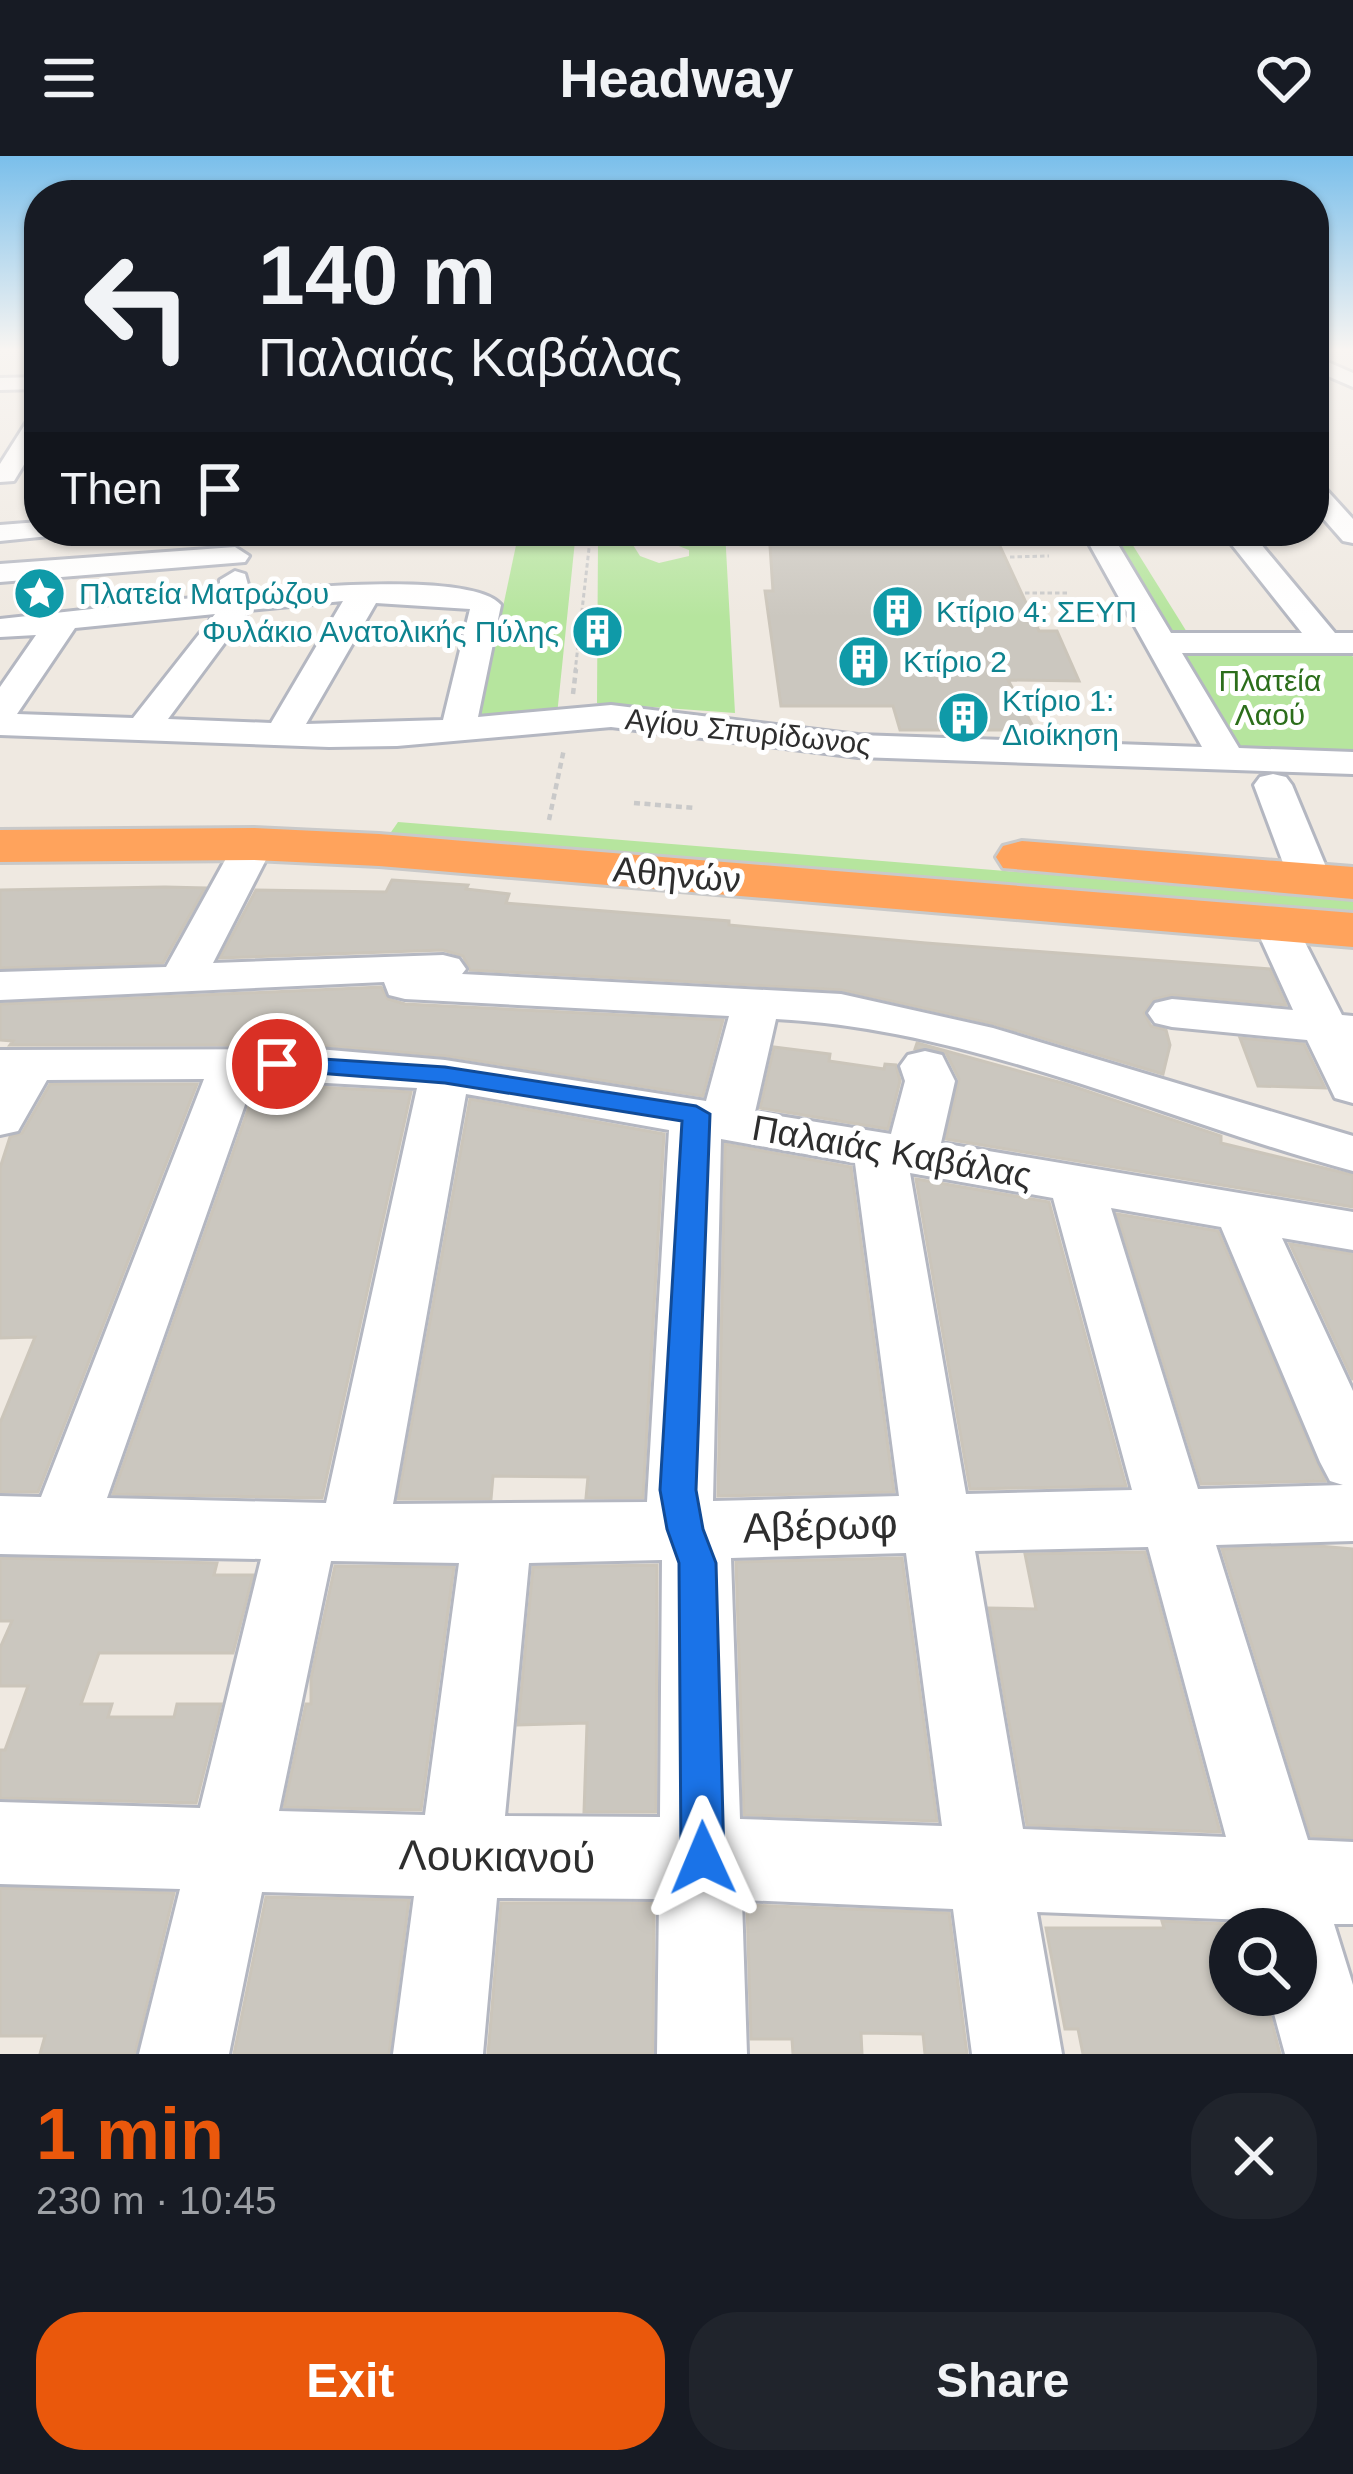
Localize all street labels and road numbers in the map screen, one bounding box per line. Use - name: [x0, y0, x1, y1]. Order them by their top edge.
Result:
- street label: Αγίου Σπυρίδωνος: [624, 702, 872, 761]
- street label: Αθηνών: [611, 848, 743, 901]
- street label: Παλαιάς Καβάλας: [749, 1107, 1035, 1196]
- street label: Αβέρωφ: [742, 1499, 898, 1552]
- street label: Λουκιανού: [398, 1831, 596, 1882]

